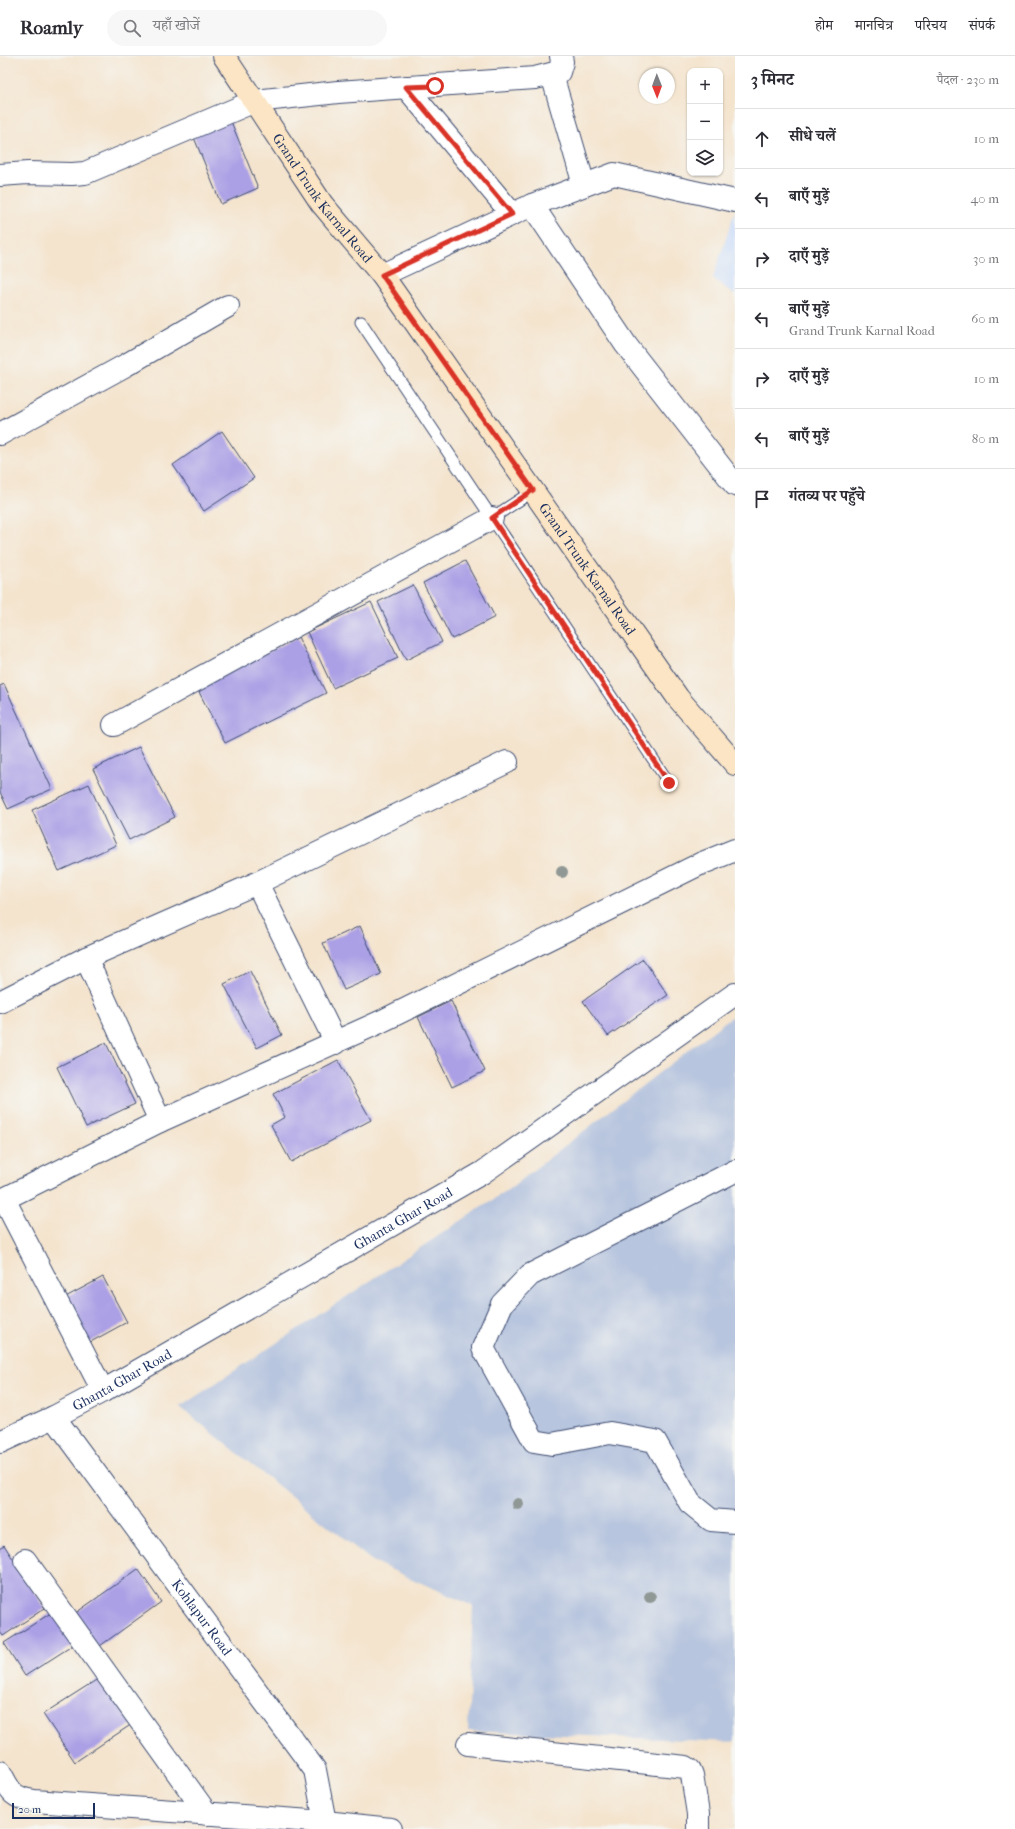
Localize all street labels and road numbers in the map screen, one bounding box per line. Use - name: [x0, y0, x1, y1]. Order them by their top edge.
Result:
- street label: Grand Trunk Karnal Road: [269, 130, 376, 267]
- street label: Grand Trunk Karnal Road: [535, 500, 639, 639]
- street label: Ghanta Ghar Road: [351, 1184, 456, 1254]
- street label: Ghanta Ghar Road: [70, 1345, 175, 1415]
- street label: Kohlapur Road: [168, 1576, 236, 1659]

